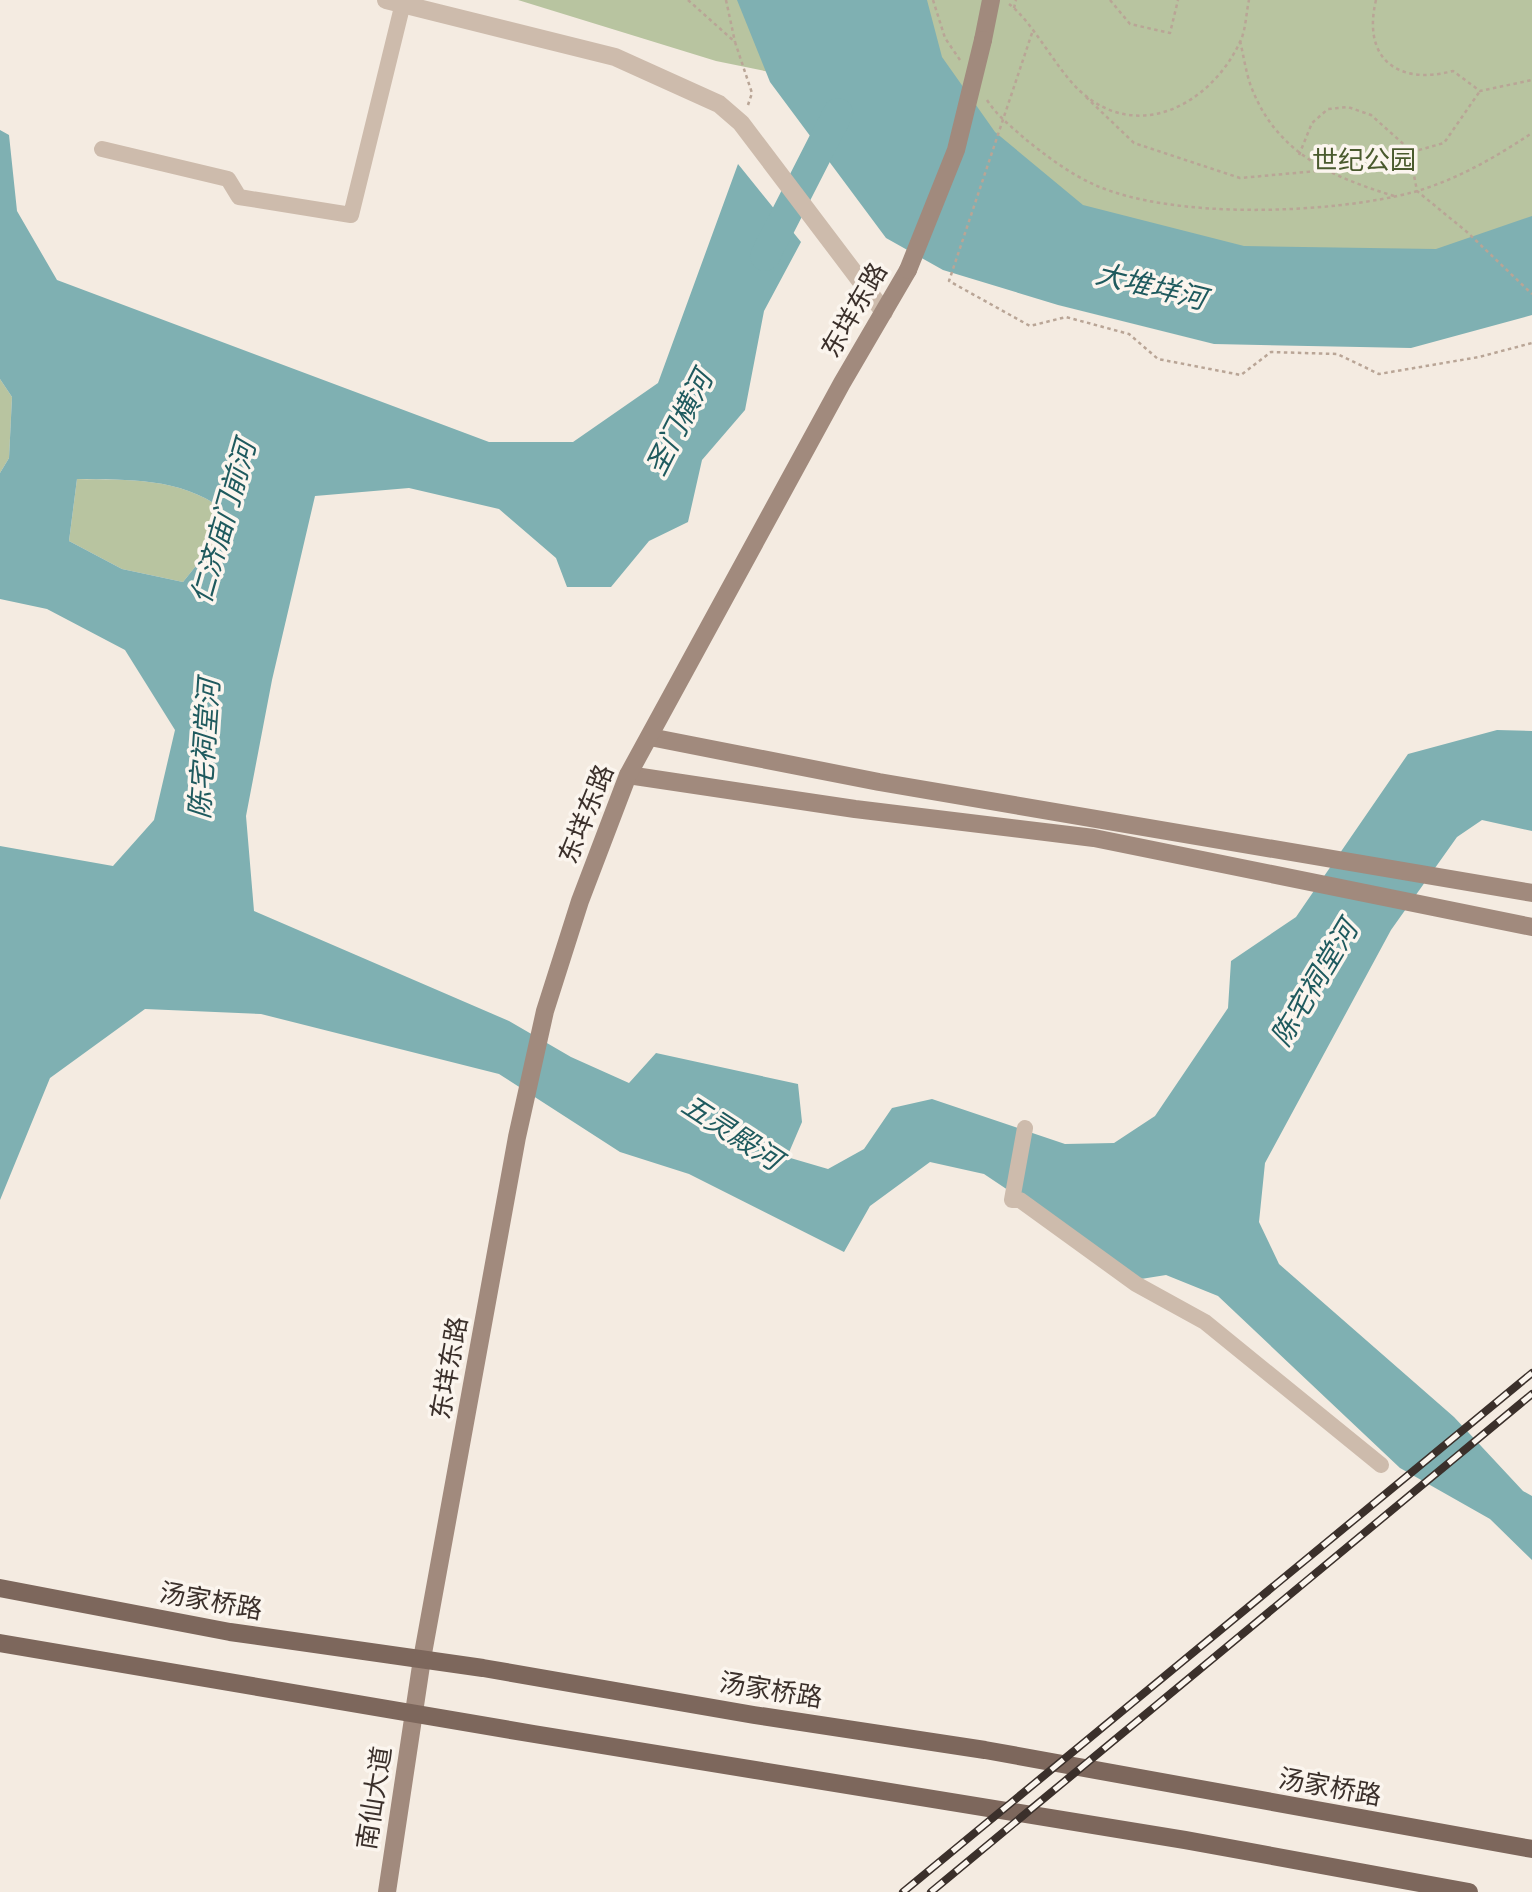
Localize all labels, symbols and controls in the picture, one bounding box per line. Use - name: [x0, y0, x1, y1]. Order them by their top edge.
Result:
- park label: 世纪公园: [1312, 144, 1416, 176]
- water label: 大堆垟河: [1093, 256, 1214, 317]
- street label: 东垟东路: [814, 257, 894, 363]
- water label: 圣门横河: [638, 361, 722, 481]
- water label: 仁济庙门前河: [184, 432, 264, 607]
- water label: 陈宅祠堂河: [182, 673, 226, 820]
- street label: 东垟东路: [552, 760, 620, 868]
- water label: 陈宅祠堂河: [1263, 910, 1367, 1052]
- water label: 五灵殿河: [676, 1087, 792, 1179]
- street label: 东垟东路: [424, 1314, 474, 1422]
- street label: 汤家桥路: [157, 1576, 265, 1626]
- street label: 汤家桥路: [717, 1666, 825, 1714]
- street label: 南仙大道: [350, 1744, 398, 1852]
- street label: 汤家桥路: [1276, 1762, 1384, 1812]

